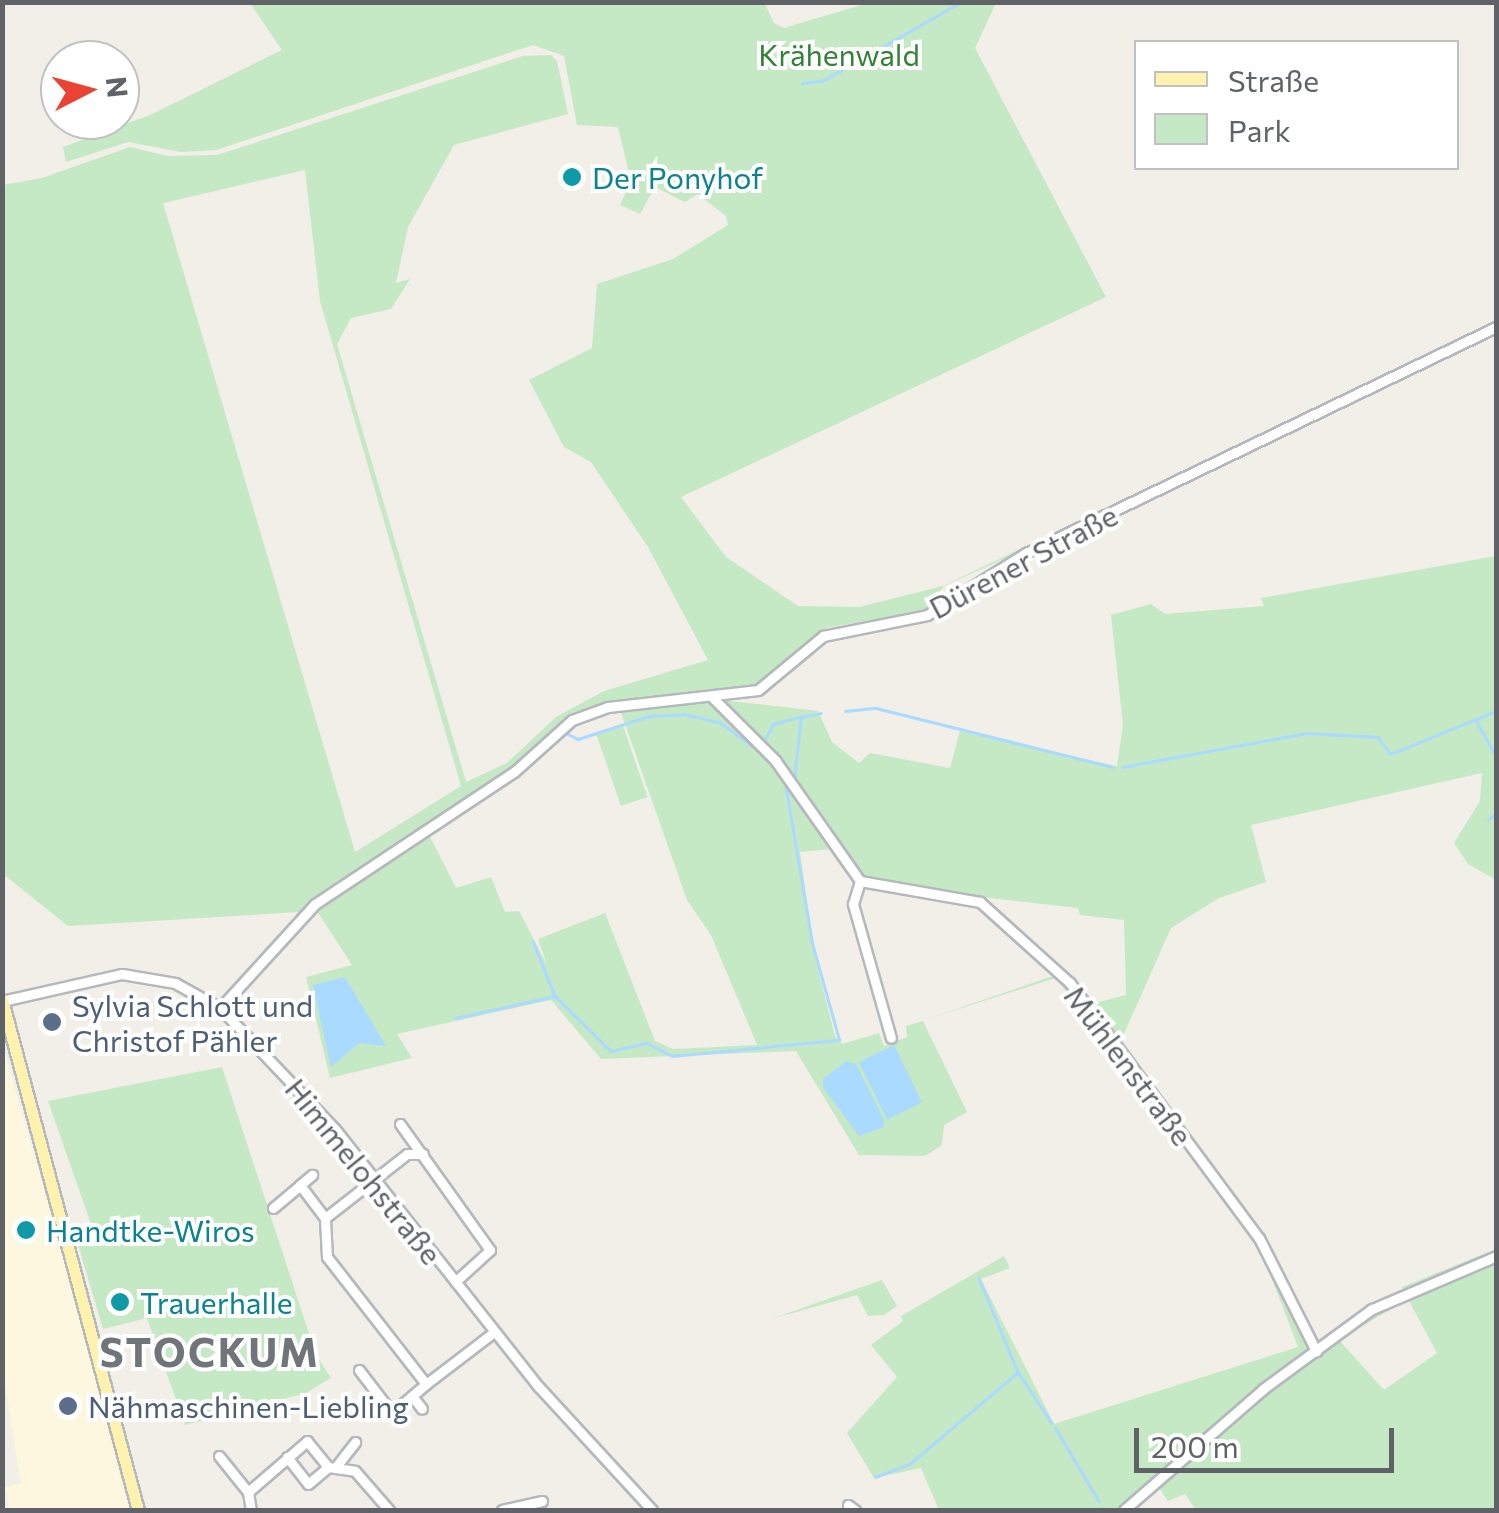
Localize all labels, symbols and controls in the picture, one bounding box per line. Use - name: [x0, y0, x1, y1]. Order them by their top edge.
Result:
- park label: Krähenwald: [758, 36, 920, 72]
- north arrow: [40, 40, 140, 140]
- legend: [1134, 40, 1459, 170]
- text: Straße: [1228, 61, 1319, 98]
- text: N: [100, 75, 136, 99]
- text: Park: [1228, 111, 1291, 148]
- place label: Der Ponyhof: [592, 159, 763, 195]
- marker: Der Ponyhof: [561, 166, 583, 188]
- street label: Dürener Straße: [923, 496, 1123, 626]
- street label: Mühlenstraße: [1057, 978, 1201, 1152]
- place label: Sylvia Schlott und Christof Pähler: [72, 987, 313, 1058]
- marker: Sylvia Schlott und Christof Pähler: [41, 1011, 63, 1033]
- street label: Himmelohstraße: [278, 1071, 450, 1271]
- place label: Handtke-Wiros: [46, 1212, 255, 1248]
- marker: Handtke-Wiros: [15, 1219, 37, 1241]
- place label: Trauerhalle: [140, 1284, 293, 1320]
- marker: Trauerhalle: [109, 1291, 131, 1313]
- district label: STOCKUM: [100, 1327, 320, 1375]
- place label: Nähmaschinen-Liebling: [88, 1388, 409, 1424]
- marker: Nähmaschinen-Liebling: [57, 1395, 79, 1417]
- scale bar: [1139, 1408, 1399, 1470]
- text: 200 m: [1151, 1427, 1239, 1464]

